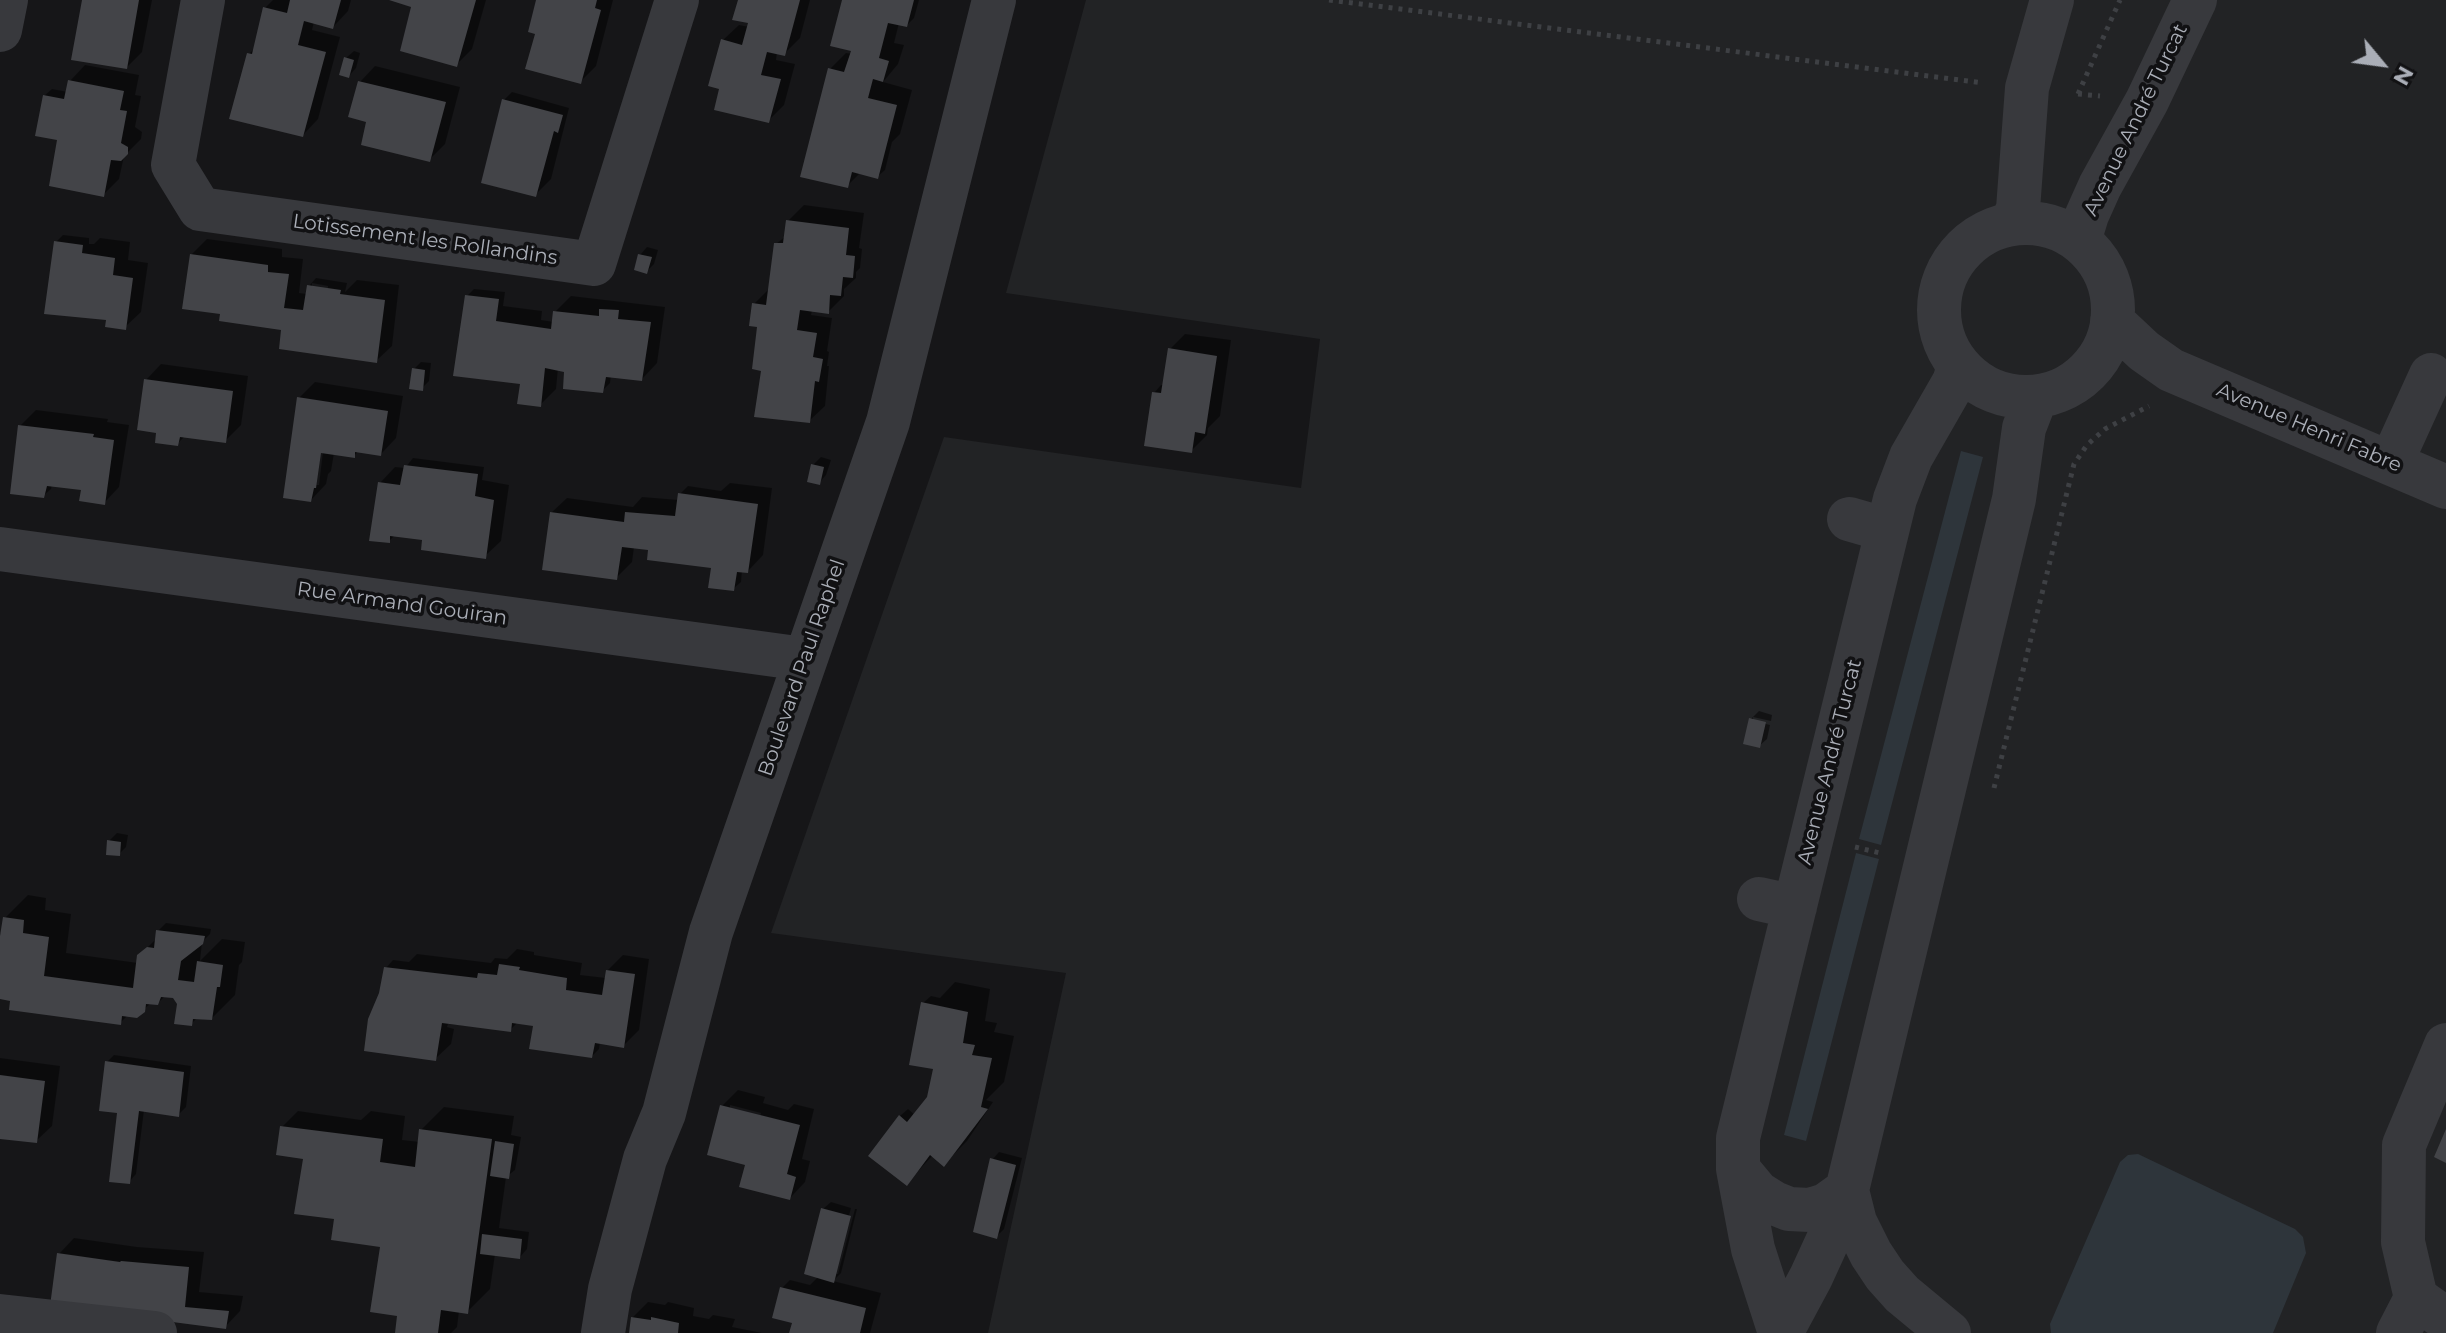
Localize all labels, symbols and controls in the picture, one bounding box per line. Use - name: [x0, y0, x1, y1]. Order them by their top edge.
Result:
- street label: Avenue André Turcat: [2079, 20, 2193, 220]
- north arrow: [2342, 24, 2422, 104]
- text: N: [2387, 62, 2420, 90]
- street label: Lotissement les Rollandins: [291, 210, 559, 270]
- street label: Avenue Henri Fabre: [2213, 378, 2405, 478]
- street label: Boulevard Paul Raphel: [754, 556, 850, 780]
- street label: Rue Armand Gouiran: [295, 577, 509, 631]
- street label: Avenue André Turcat: [1793, 657, 1867, 867]

